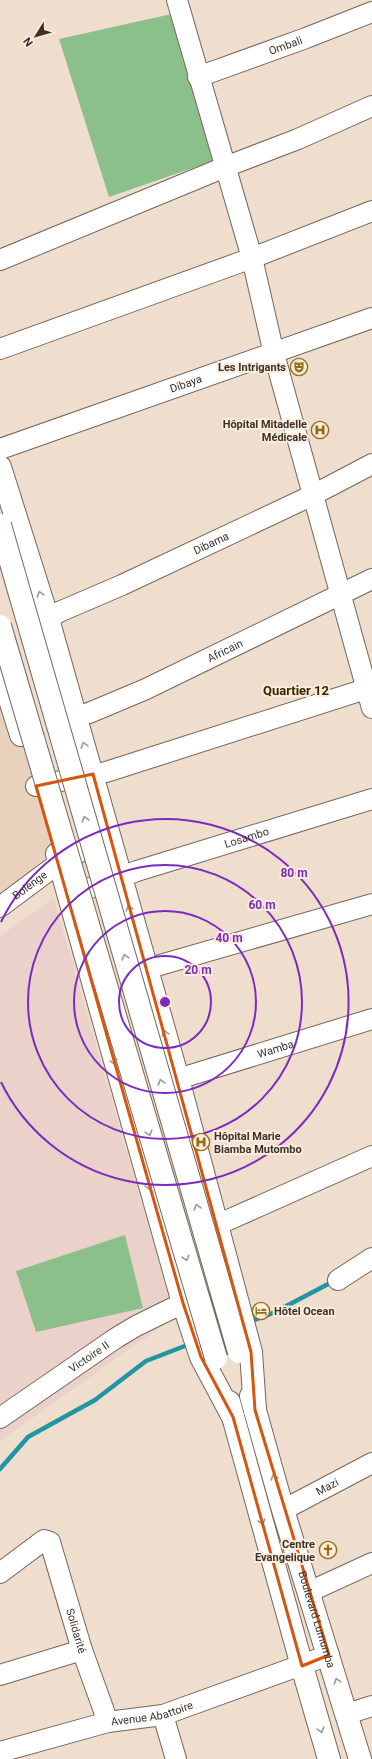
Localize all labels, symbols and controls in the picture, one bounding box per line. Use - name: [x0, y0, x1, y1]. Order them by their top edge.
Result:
- north arrow: [16, 16, 56, 56]
- street label: Ombali: [267, 34, 304, 58]
- text: N: [21, 35, 36, 49]
- theatre icon: Les Intrigants: [289, 357, 309, 377]
- place label: Les Intrigants: [218, 361, 286, 374]
- street label: Dibaya: [168, 372, 204, 396]
- place label: Hôpital Mitadelle Médicale: [223, 418, 307, 444]
- hospital icon: Hôpital Mitadelle Médicale: [310, 420, 330, 440]
- street label: Dibama: [191, 530, 231, 557]
- one-way arrow: [36, 590, 45, 597]
- street label: Africain: [205, 637, 245, 665]
- district label: Quartier 12: [263, 683, 329, 698]
- one-way arrow: [80, 742, 89, 749]
- one-way arrow: [81, 815, 90, 822]
- street label: Losambo: [223, 825, 271, 851]
- text: 80 m: [280, 866, 308, 880]
- street label: Bolenge: [10, 868, 50, 902]
- text: 60 m: [248, 898, 276, 912]
- one-way arrow: [125, 904, 134, 911]
- text: 40 m: [215, 931, 243, 945]
- one-way arrow: [121, 954, 130, 961]
- text: 20 m: [184, 963, 212, 977]
- centre of rings: [158, 995, 172, 1009]
- one-way arrow: [161, 1030, 170, 1037]
- street label: Wamba: [256, 1038, 295, 1061]
- one-way arrow: [109, 1059, 118, 1066]
- one-way arrow: [157, 1078, 166, 1085]
- one-way arrow: [144, 1130, 153, 1137]
- place label: Hôpital Marie Biamba Mutombo: [214, 1130, 302, 1156]
- hospital icon: Hôpital Marie Biamba Mutombo: [191, 1132, 211, 1152]
- one-way arrow: [144, 1184, 153, 1191]
- one-way arrow: [193, 1203, 202, 1210]
- one-way arrow: [181, 1254, 190, 1261]
- hotel icon: Hôtel Ocean: [251, 1301, 271, 1321]
- place label: Hôtel Ocean: [274, 1305, 335, 1318]
- street label: Victoire II: [67, 1339, 112, 1376]
- one-way arrow: [270, 1474, 279, 1481]
- street label: Mazi: [314, 1476, 341, 1498]
- one-way arrow: [257, 1518, 266, 1525]
- place label: Centre Evangelique: [255, 1538, 315, 1564]
- church icon: Centre Evangelique: [318, 1540, 338, 1560]
- street label: Boulevard Lumumba: [295, 1570, 337, 1670]
- street label: Solidarité: [63, 1607, 89, 1656]
- one-way arrow: [333, 1678, 342, 1685]
- street label: Avenue Abattoire: [110, 1699, 195, 1729]
- one-way arrow: [316, 1726, 325, 1733]

